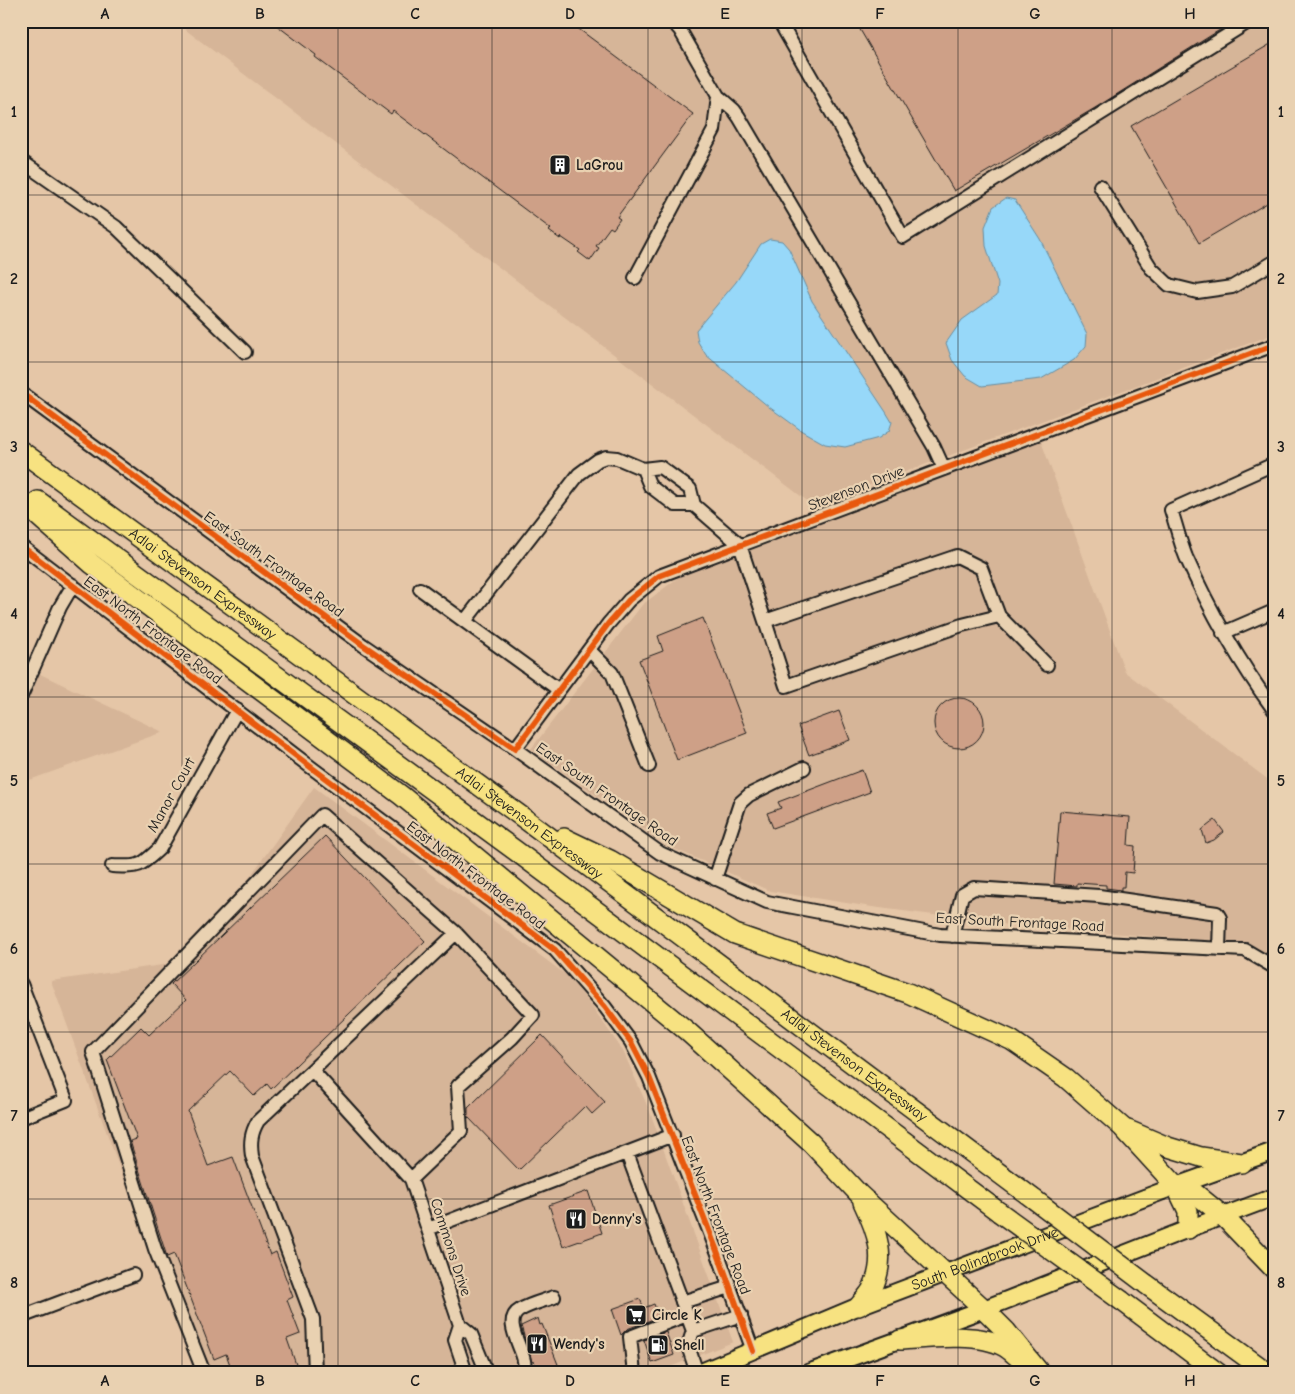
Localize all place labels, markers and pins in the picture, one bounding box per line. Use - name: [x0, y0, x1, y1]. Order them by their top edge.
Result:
- building icon: LaGrou: [548, 153, 572, 177]
- place label: LaGrou: [576, 156, 623, 174]
- restaurant icon: Denny's: [564, 1207, 588, 1231]
- place label: Denny's: [592, 1210, 641, 1228]
- supermarket icon: Circle K: [624, 1303, 648, 1327]
- place label: Circle K: [652, 1306, 703, 1324]
- restaurant icon: Wendy's: [525, 1332, 549, 1356]
- fuel station icon: Shell: [646, 1333, 670, 1357]
- place label: Wendy's: [553, 1335, 605, 1353]
- place label: Shell: [674, 1336, 705, 1354]

